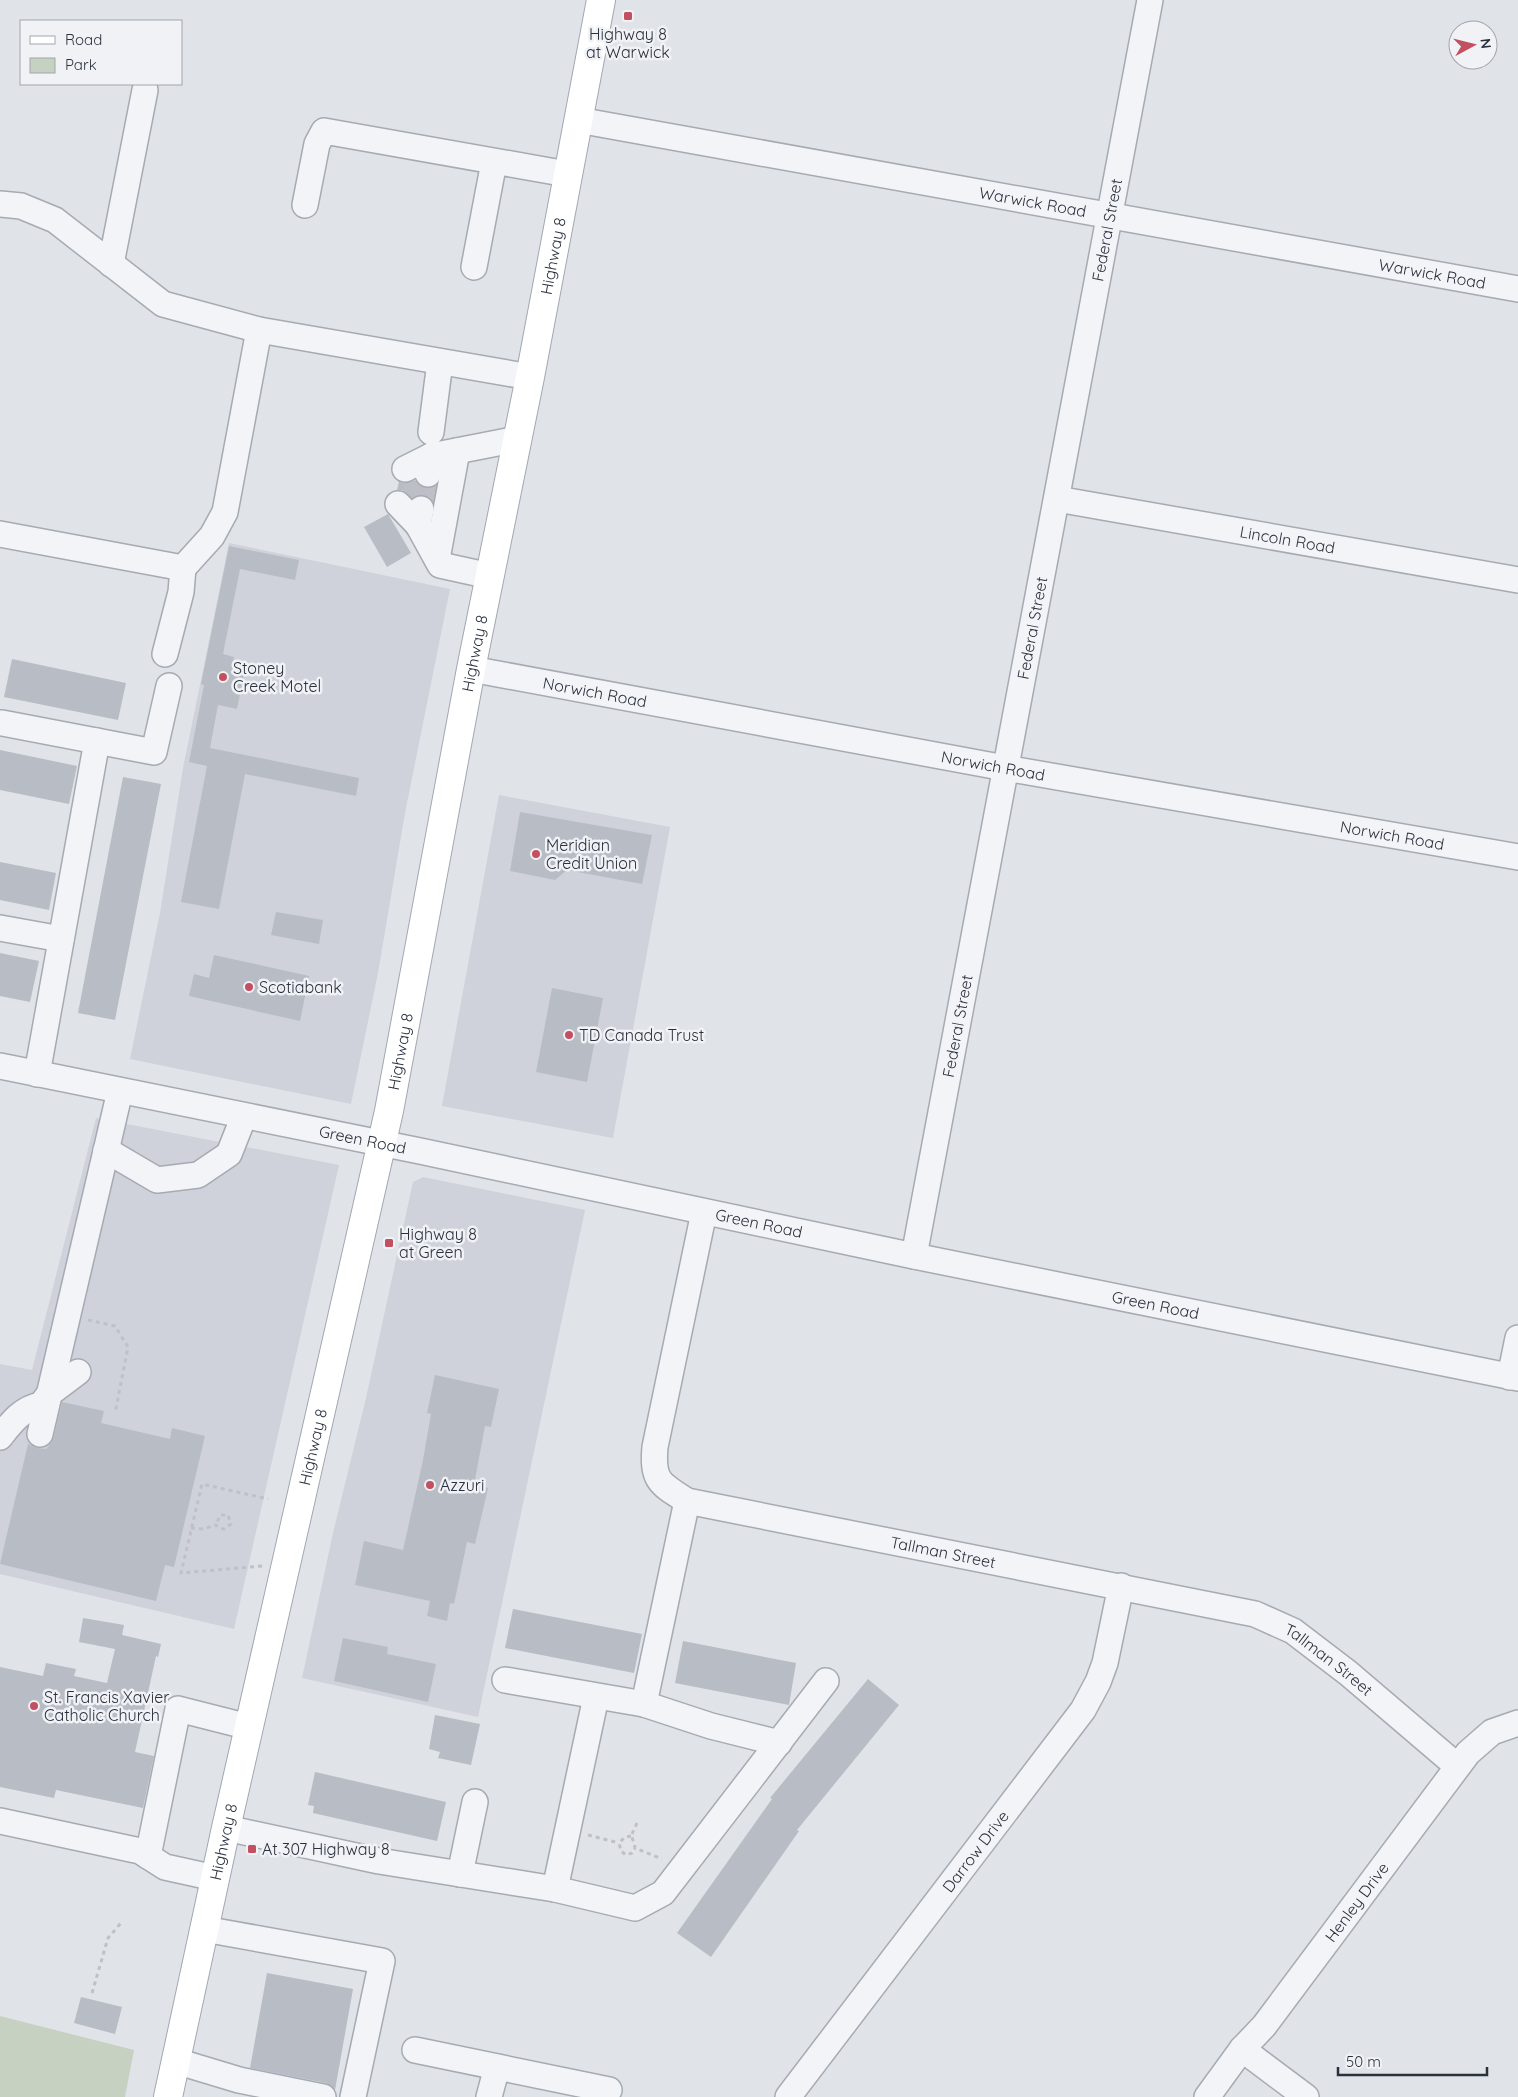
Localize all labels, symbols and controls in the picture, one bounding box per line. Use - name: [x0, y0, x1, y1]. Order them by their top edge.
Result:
- marker: Highway 8 at Warwick: [622, 10, 634, 22]
- legend: [20, 20, 182, 85]
- north arrow: [1448, 20, 1498, 70]
- place label: Highway 8 at Warwick: [586, 24, 670, 62]
- text: Road: [65, 30, 102, 49]
- text: N: [1476, 37, 1495, 50]
- text: Park: [65, 55, 97, 74]
- street label: Federal Street: [1087, 177, 1126, 283]
- street label: Warwick Road: [978, 182, 1088, 221]
- street label: Highway 8: [536, 216, 570, 296]
- street label: Warwick Road: [1377, 254, 1487, 293]
- street label: Lincoln Road: [1238, 521, 1337, 558]
- street label: Federal Street: [1013, 575, 1051, 681]
- street label: Highway 8: [457, 613, 492, 693]
- place label: Stoney Creek Motel: [233, 658, 321, 696]
- marker: Stoney Creek Motel: [217, 671, 229, 683]
- street label: Norwich Road: [541, 673, 648, 711]
- street label: Norwich Road: [940, 746, 1047, 785]
- street label: Norwich Road: [1339, 816, 1446, 854]
- place label: Meridian Credit Union: [546, 835, 637, 873]
- marker: Meridian Credit Union: [530, 848, 542, 860]
- street label: Federal Street: [938, 973, 977, 1079]
- place label: Scotiabank: [259, 977, 342, 997]
- marker: Scotiabank: [243, 981, 255, 993]
- street label: Highway 8: [383, 1011, 417, 1092]
- place label: TD Canada Trust: [579, 1025, 704, 1045]
- marker: TD Canada Trust: [563, 1029, 575, 1041]
- street label: Green Road: [317, 1121, 408, 1158]
- street label: Green Road: [714, 1204, 804, 1242]
- place label: Highway 8 at Green: [399, 1224, 477, 1262]
- marker: Highway 8 at Green: [383, 1237, 395, 1249]
- street label: Green Road: [1110, 1286, 1201, 1323]
- street label: Highway 8: [294, 1407, 331, 1487]
- place label: Azzuri: [440, 1475, 484, 1495]
- marker: Azzuri: [424, 1479, 436, 1491]
- street label: Tallman Street: [889, 1532, 998, 1572]
- street label: Tallman Street: [1282, 1619, 1377, 1700]
- place label: St. Francis Xavier Catholic Church: [44, 1687, 169, 1725]
- marker: St. Francis Xavier Catholic Church: [28, 1700, 40, 1712]
- street label: Highway 8: [205, 1802, 241, 1882]
- street label: Darrow Drive: [938, 1806, 1013, 1896]
- place label: At 307 Highway 8: [262, 1839, 390, 1859]
- marker: At 307 Highway 8: [246, 1843, 258, 1855]
- street label: Henley Drive: [1320, 1858, 1393, 1946]
- scale bar: [1338, 2044, 1487, 2076]
- text: 50 m: [1346, 2052, 1381, 2071]

